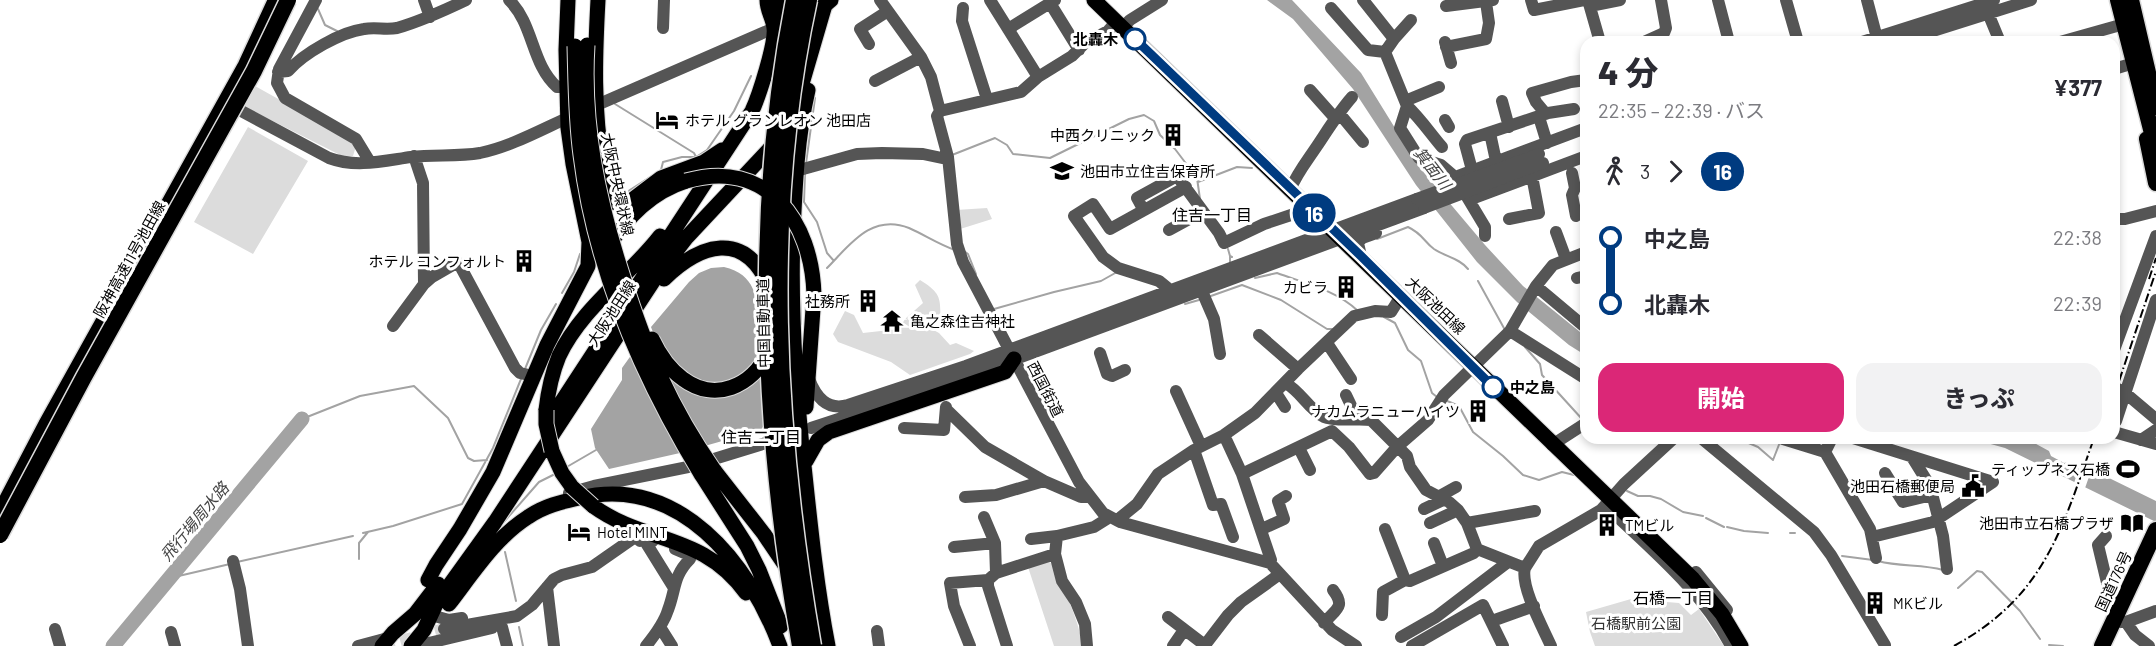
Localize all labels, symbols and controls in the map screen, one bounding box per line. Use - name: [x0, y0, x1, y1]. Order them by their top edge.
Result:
- marker: 北轟木: [1124, 28, 1146, 50]
- place label: 北轟木: [1073, 30, 1118, 48]
- text: 4 分: [1598, 52, 1658, 92]
- text: ¥377: [2053, 74, 2102, 100]
- text: 22:35 – 22:39 · バス: [1598, 98, 1765, 122]
- hotel icon: ホテル グランレオン 池田店: [654, 107, 680, 133]
- place label: ホテル グランレオン 池田店: [685, 111, 871, 129]
- building icon: 中西クリニック: [1160, 122, 1186, 148]
- place label: 中西クリニック: [1050, 126, 1155, 144]
- street label: 大阪中央環状線: [598, 131, 638, 237]
- water label: 箕面川: [1411, 143, 1456, 194]
- icon: walk: [1598, 155, 1631, 188]
- icon: forward: [1659, 155, 1692, 188]
- school or university icon: 池田市立住吉保育所: [1049, 158, 1075, 184]
- text: 3: [1640, 159, 1650, 183]
- text: 16: [1713, 159, 1732, 184]
- place label: 池田市立住吉保育所: [1080, 162, 1215, 180]
- line badge: 16: [1287, 194, 1341, 232]
- street label: 阪神高速11号池田線: [89, 198, 169, 320]
- text: 16: [1305, 201, 1323, 226]
- district label: 住吉一丁目: [1172, 205, 1252, 224]
- text: 中之島: [1644, 225, 1710, 251]
- text: 22:38: [2053, 225, 2102, 249]
- building icon: ホテル コンフォルト: [511, 248, 537, 274]
- place label: ホテル コンフォルト: [368, 252, 506, 270]
- street label: 大阪池田線: [1403, 272, 1469, 338]
- building icon: カビラ: [1333, 274, 1359, 300]
- street label: 大阪池田線: [583, 277, 639, 349]
- street label: 中国自動車道: [753, 278, 773, 368]
- place label: カビラ: [1283, 278, 1328, 296]
- building icon: 社務所: [855, 288, 881, 314]
- text: 北轟木: [1644, 291, 1710, 317]
- text: 22:39: [2053, 291, 2102, 315]
- place label: 社務所: [805, 292, 850, 310]
- temple icon: 亀之森住吉神社: [879, 308, 905, 334]
- place label: 亀之森住吉神社: [910, 312, 1015, 330]
- street label: 西国街道: [1024, 358, 1068, 420]
- button: 開始: [1598, 363, 1844, 432]
- button: きっぷ: [1856, 363, 2102, 432]
- marker: 中之島: [1482, 376, 1504, 398]
- place label: 中之島: [1510, 378, 1555, 396]
- building icon: ナカムラニューハイツ: [1465, 398, 1491, 424]
- place label: ナカムラニューハイツ: [1311, 402, 1460, 420]
- district label: 住吉二丁目: [721, 427, 801, 446]
- sports icon: ティップネス石橋: [2115, 456, 2141, 482]
- place label: ティップネス石橋: [1991, 460, 2110, 478]
- public building icon: 池田石橋郵便局: [1960, 473, 1986, 499]
- water label: 飛行場周水路: [156, 477, 233, 564]
- place label: 池田石橋郵便局: [1850, 477, 1955, 495]
- library icon: 池田市立石橋プラザ: [2119, 510, 2145, 536]
- building icon: TMビル: [1594, 512, 1620, 538]
- place label: 池田市立石橋プラザ: [1979, 514, 2114, 532]
- place label: TMビル: [1625, 516, 1674, 534]
- hotel icon: Hotel MINT: [566, 519, 592, 545]
- place label: Hotel MINT: [597, 523, 668, 541]
- street label: 国道176号: [2091, 548, 2135, 614]
- district label: 石橋一丁目: [1633, 588, 1713, 607]
- building icon: MKビル: [1862, 590, 1888, 616]
- place label: MKビル: [1893, 594, 1943, 612]
- park label: 石橋駅前公園: [1591, 614, 1681, 632]

